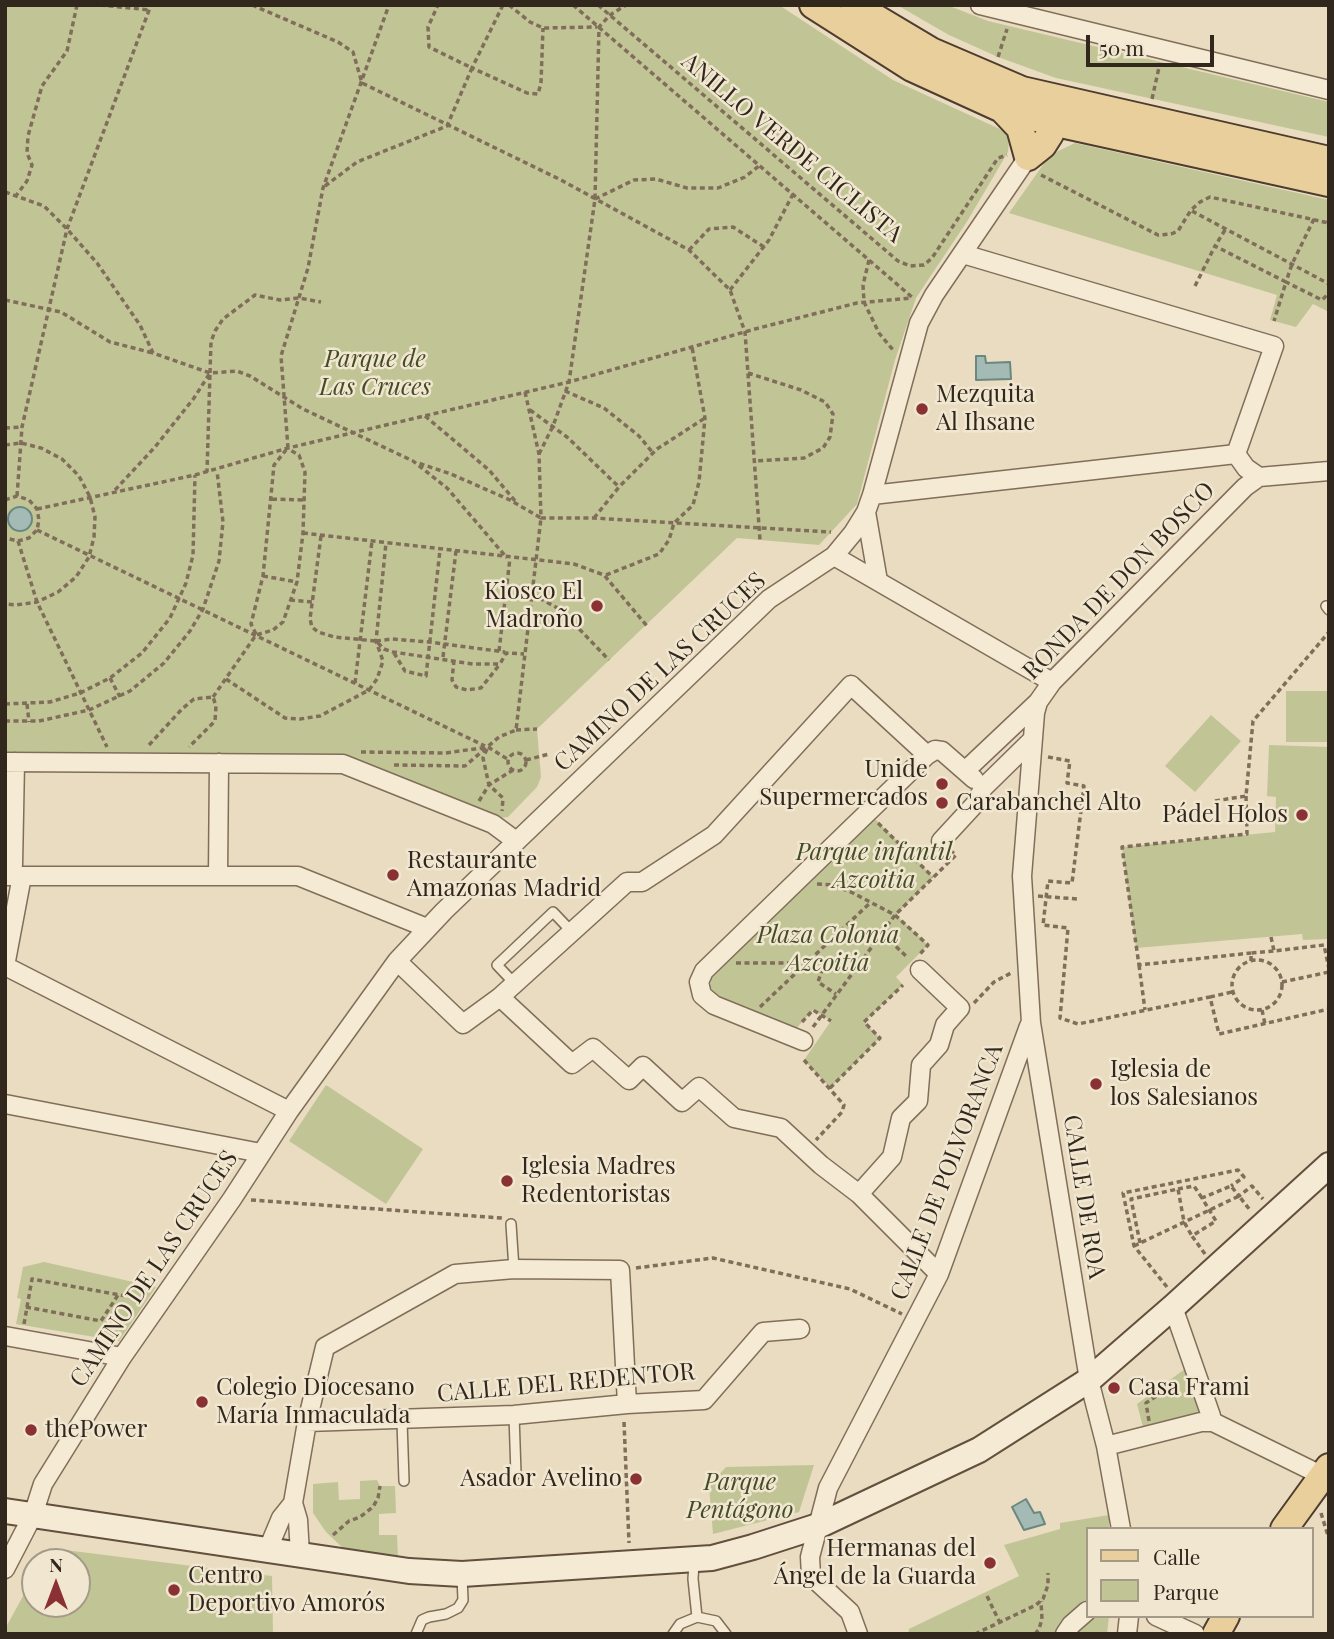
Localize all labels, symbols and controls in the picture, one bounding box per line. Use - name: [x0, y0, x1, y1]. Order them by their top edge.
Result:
- scale bar: [1089, 21, 1217, 65]
- text: 50 m: [1099, 33, 1144, 61]
- street label: ANILLO VERDE CICLISTA: [676, 47, 908, 249]
- park label: Parque de Las Cruces: [319, 346, 431, 402]
- place label: Mezquita Al Ihsane: [936, 381, 1035, 437]
- marker: Mezquita Al Ihsane: [914, 401, 930, 417]
- street label: RONDA DE DON BOSCO: [1017, 476, 1221, 686]
- street label: CAMINO DE LAS CRUCES: [548, 566, 772, 778]
- place label: Kiosco El Madroño: [484, 578, 583, 634]
- marker: Kiosco El Madroño: [589, 598, 605, 614]
- place label: Unide Supermercados: [759, 756, 928, 812]
- marker: Unide Supermercados: [934, 776, 950, 792]
- place label: Carabanchel Alto: [956, 789, 1141, 817]
- marker: Carabanchel Alto: [934, 795, 950, 811]
- place label: Pádel Holos: [1162, 801, 1288, 829]
- marker: Pádel Holos: [1294, 807, 1310, 823]
- park label: Parque infantil Azcoitia: [796, 839, 952, 895]
- place label: Restaurante Amazonas Madrid: [407, 847, 601, 903]
- marker: Restaurante Amazonas Madrid: [385, 867, 401, 883]
- park label: Plaza Colonia Azcoitia: [757, 922, 899, 978]
- street label: CALLE DE POLVORANCA: [885, 1040, 1009, 1304]
- place label: Iglesia de los Salesianos: [1110, 1056, 1258, 1112]
- marker: Iglesia de los Salesianos: [1088, 1076, 1104, 1092]
- street label: CALLE DE ROA: [1057, 1113, 1111, 1281]
- street label: CAMINO DE LAS CRUCES: [64, 1145, 244, 1393]
- place label: Iglesia Madres Redentoristas: [521, 1153, 676, 1209]
- marker: Iglesia Madres Redentoristas: [499, 1173, 515, 1189]
- street label: CALLE DEL REDENTOR: [436, 1357, 696, 1409]
- place label: Colegio Diocesano María Inmaculada: [216, 1374, 415, 1430]
- place label: Casa Frami: [1128, 1374, 1250, 1402]
- marker: Casa Frami: [1106, 1380, 1122, 1396]
- marker: Colegio Diocesano María Inmaculada: [194, 1394, 210, 1410]
- place label: thePower: [45, 1416, 147, 1444]
- marker: thePower: [23, 1422, 39, 1438]
- place label: Asador Avelino: [460, 1465, 622, 1493]
- park label: Parque Pentágono: [687, 1469, 793, 1525]
- marker: Asador Avelino: [628, 1471, 644, 1487]
- legend: [1086, 1527, 1313, 1618]
- place label: Hermanas del Ángel de la Guarda: [774, 1535, 976, 1591]
- text: Calle: [1153, 1542, 1200, 1570]
- north arrow: [21, 1548, 91, 1618]
- text: N: [49, 1551, 63, 1577]
- marker: Hermanas del Ángel de la Guarda: [982, 1555, 998, 1571]
- place label: Centro Deportivo Amorós: [188, 1562, 385, 1618]
- text: Parque: [1153, 1577, 1219, 1605]
- marker: Centro Deportivo Amorós: [166, 1582, 182, 1598]

